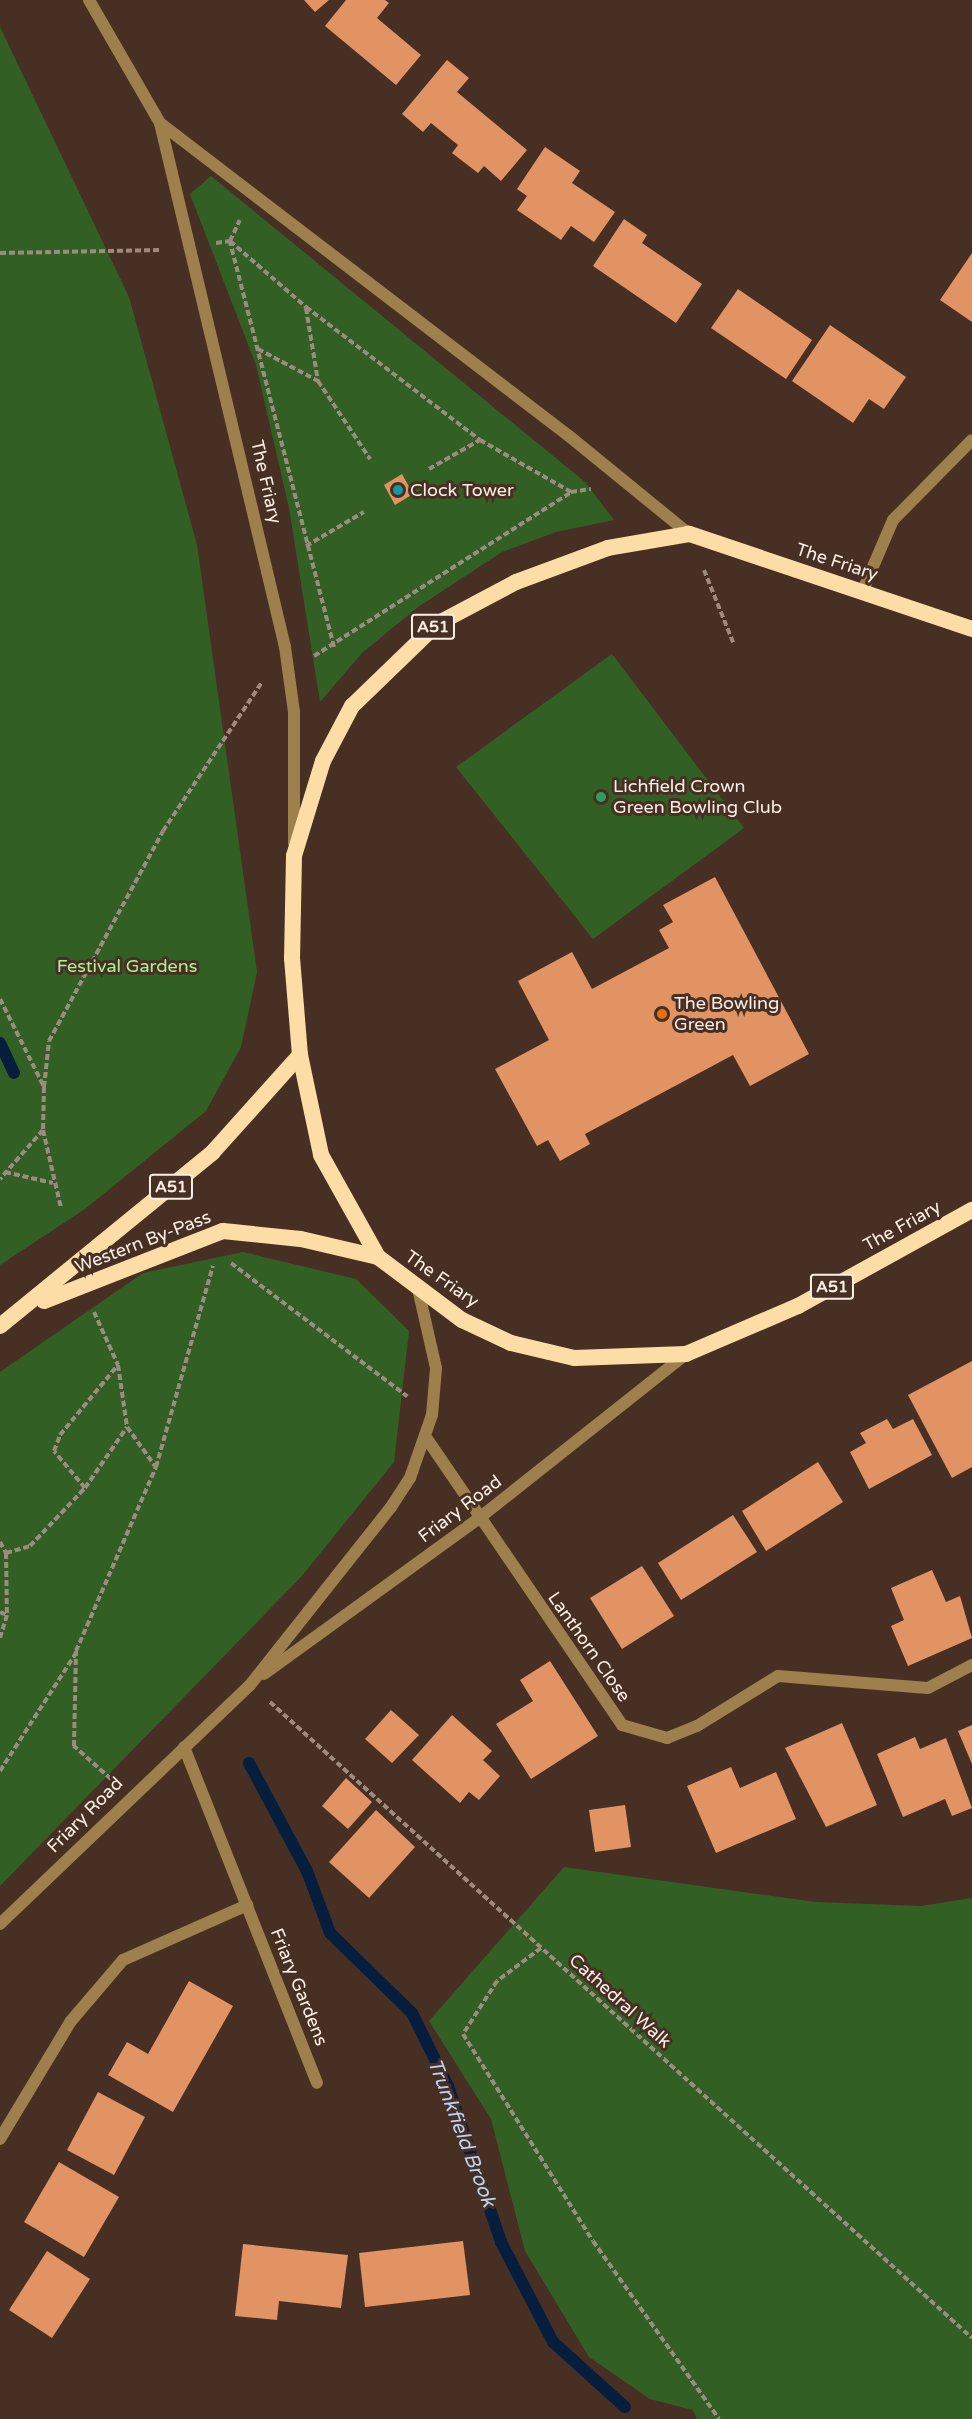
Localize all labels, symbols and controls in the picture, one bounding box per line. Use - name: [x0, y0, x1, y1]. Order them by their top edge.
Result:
- street label: The Friary: [246, 438, 286, 526]
- place label: Clock Tower: [410, 479, 514, 501]
- marker: Clock Tower: [391, 483, 405, 497]
- street label: The Friary: [793, 539, 881, 585]
- road number: A51: [410, 614, 456, 640]
- place label: Lichfield Crown Green Bowling Club: [613, 776, 782, 818]
- marker: Lichfield Crown Green Bowling Club: [594, 790, 608, 804]
- park label: Festival Gardens: [57, 955, 197, 977]
- place label: The Bowling Green: [674, 993, 779, 1036]
- marker: The Bowling Green: [655, 1007, 669, 1021]
- road number: A51: [148, 1174, 194, 1200]
- street label: The Friary: [860, 1196, 944, 1256]
- street label: Western By-Pass: [72, 1206, 214, 1278]
- street label: The Friary: [401, 1246, 483, 1312]
- road number: A51: [810, 1274, 854, 1300]
- street label: Friary Road: [414, 1471, 506, 1547]
- street label: Lanthorn Close: [543, 1588, 635, 1706]
- street label: Friary Road: [43, 1773, 127, 1857]
- street label: Friary Gardens: [266, 1925, 332, 2049]
- street label: Cathedral Walk: [565, 1950, 675, 2052]
- water label: Trunkfield Brook: [422, 2055, 500, 2211]

